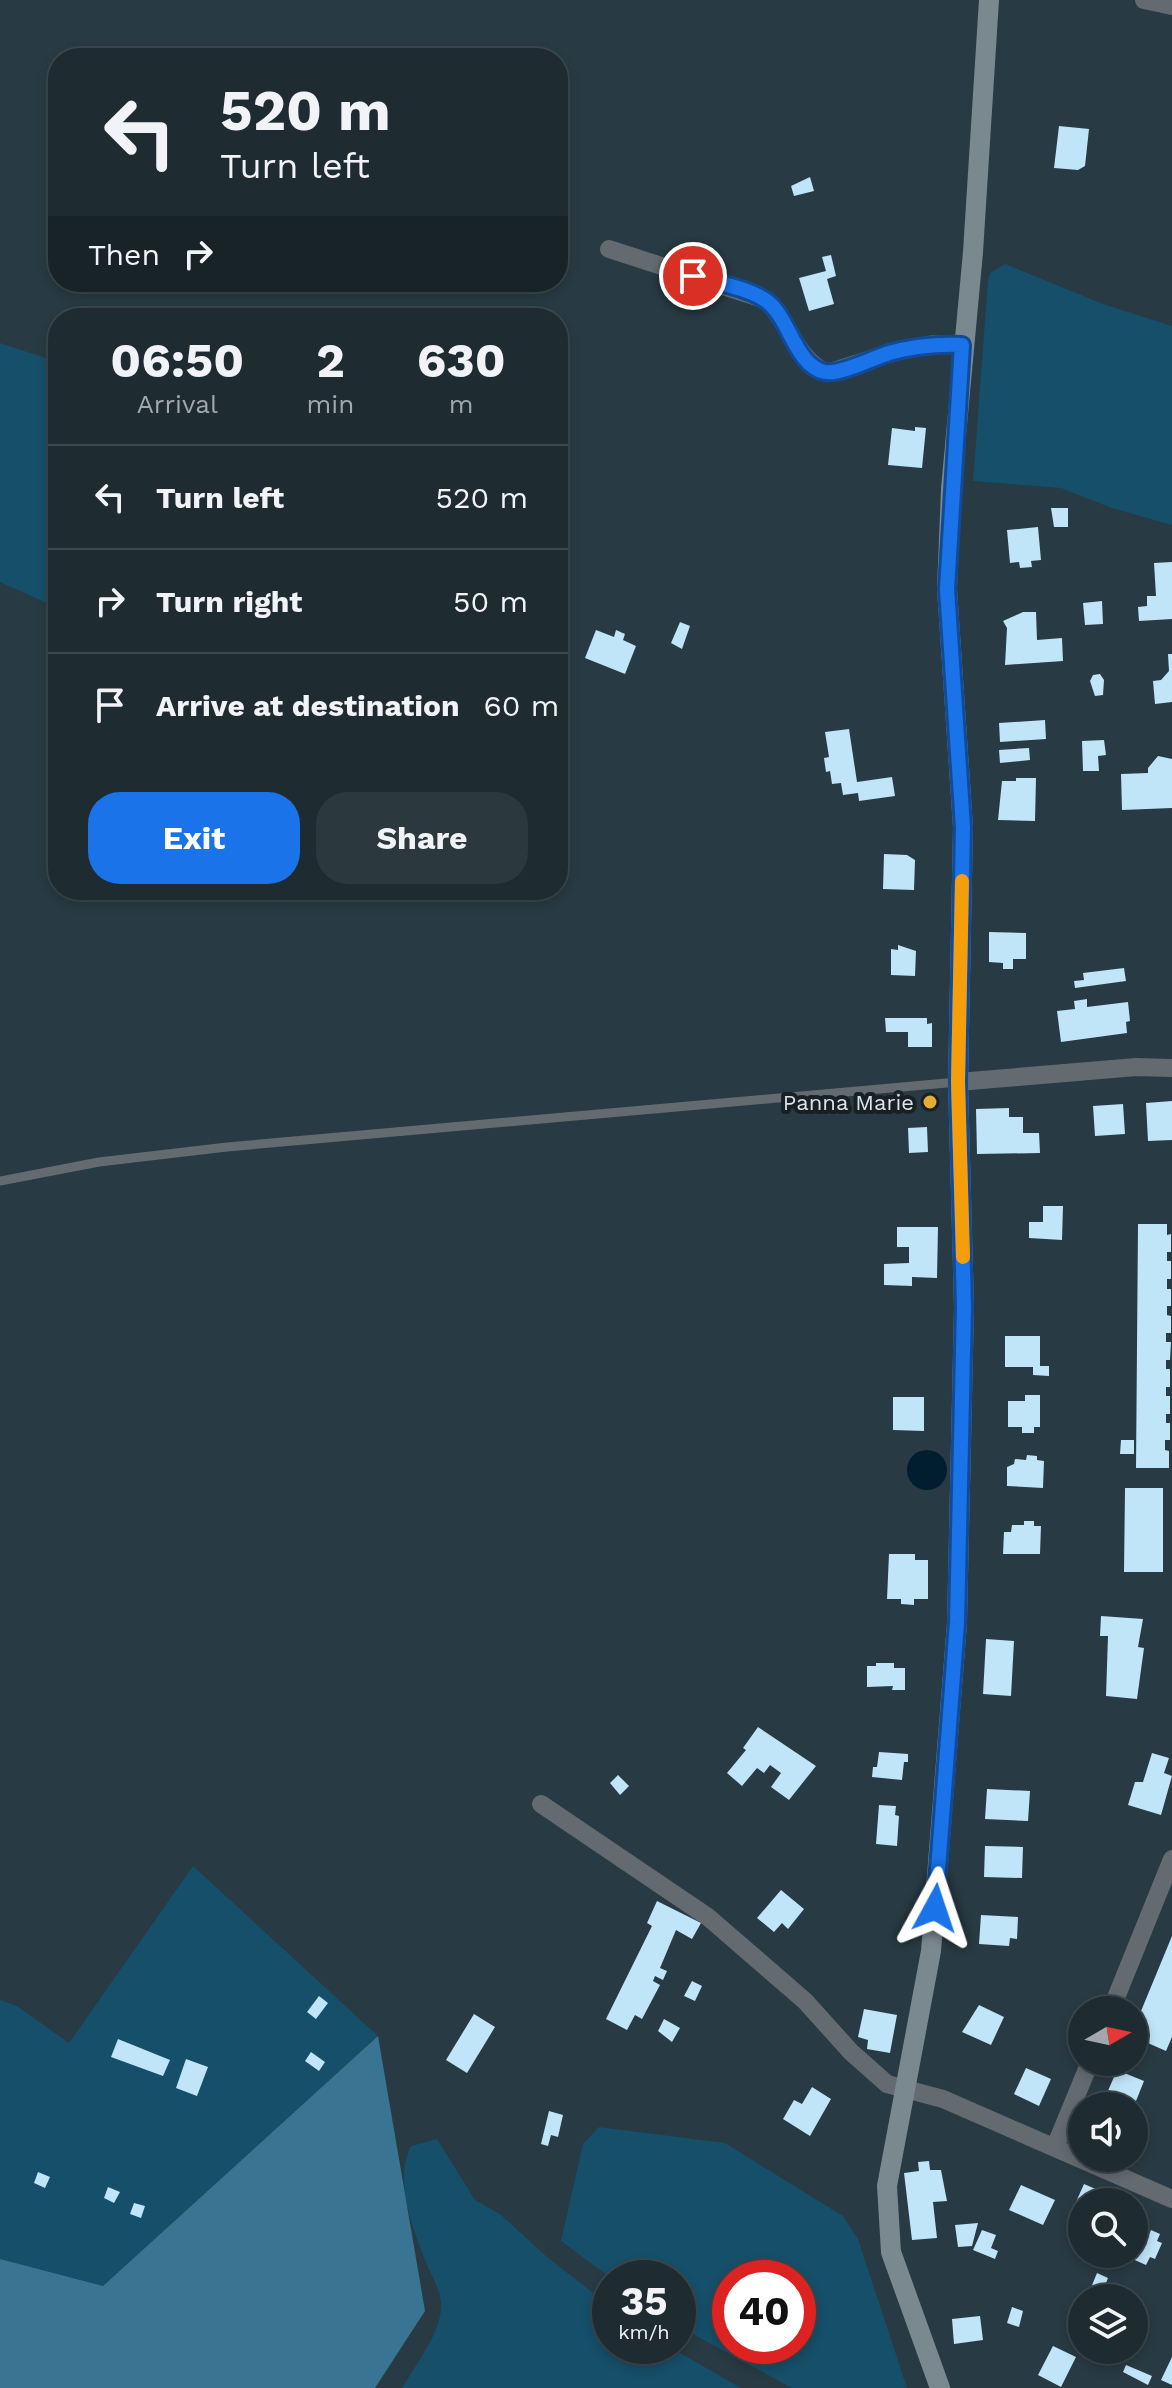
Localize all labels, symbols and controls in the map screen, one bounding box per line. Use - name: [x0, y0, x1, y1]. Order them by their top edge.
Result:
- text: 520 m: [220, 78, 391, 144]
- icon: left: [88, 80, 192, 184]
- text: Turn left: [220, 145, 370, 187]
- icon: right: [176, 232, 220, 276]
- text: Then: [88, 237, 160, 272]
- pin: [659, 242, 727, 310]
- icon: arrive: [671, 254, 715, 298]
- text: 06:50: [110, 332, 244, 389]
- text: 2: [316, 332, 345, 389]
- text: 630: [417, 332, 506, 389]
- text: Arrival: [137, 389, 218, 419]
- text: min: [307, 389, 354, 419]
- text: m: [449, 389, 474, 419]
- icon: left: [88, 475, 132, 519]
- text: Turn left: [156, 480, 284, 515]
- text: 520 m: [436, 480, 528, 515]
- icon: right: [88, 579, 132, 623]
- text: Turn right: [156, 584, 302, 619]
- text: 50 m: [453, 584, 528, 619]
- icon: arrive: [88, 683, 132, 727]
- text: Arrive at destination: [156, 688, 460, 723]
- text: 60 m: [484, 688, 559, 723]
- button: Exit: [88, 792, 300, 884]
- button: Share: [316, 792, 528, 884]
- place label: Panna Marie: [783, 1090, 914, 1115]
- marker: Panna Marie: [921, 1093, 939, 1111]
- position arrow: [893, 1866, 977, 1950]
- north arrow: [1068, 1996, 1148, 2076]
- map controls: [1068, 1996, 1148, 2364]
- button: sound: [1068, 2092, 1148, 2172]
- button: search: [1068, 2188, 1148, 2268]
- speed limit sign: 40: [712, 2260, 816, 2364]
- text: 35: [620, 2278, 668, 2325]
- button: layers: [1068, 2284, 1148, 2364]
- text: km/h: [618, 2320, 670, 2344]

